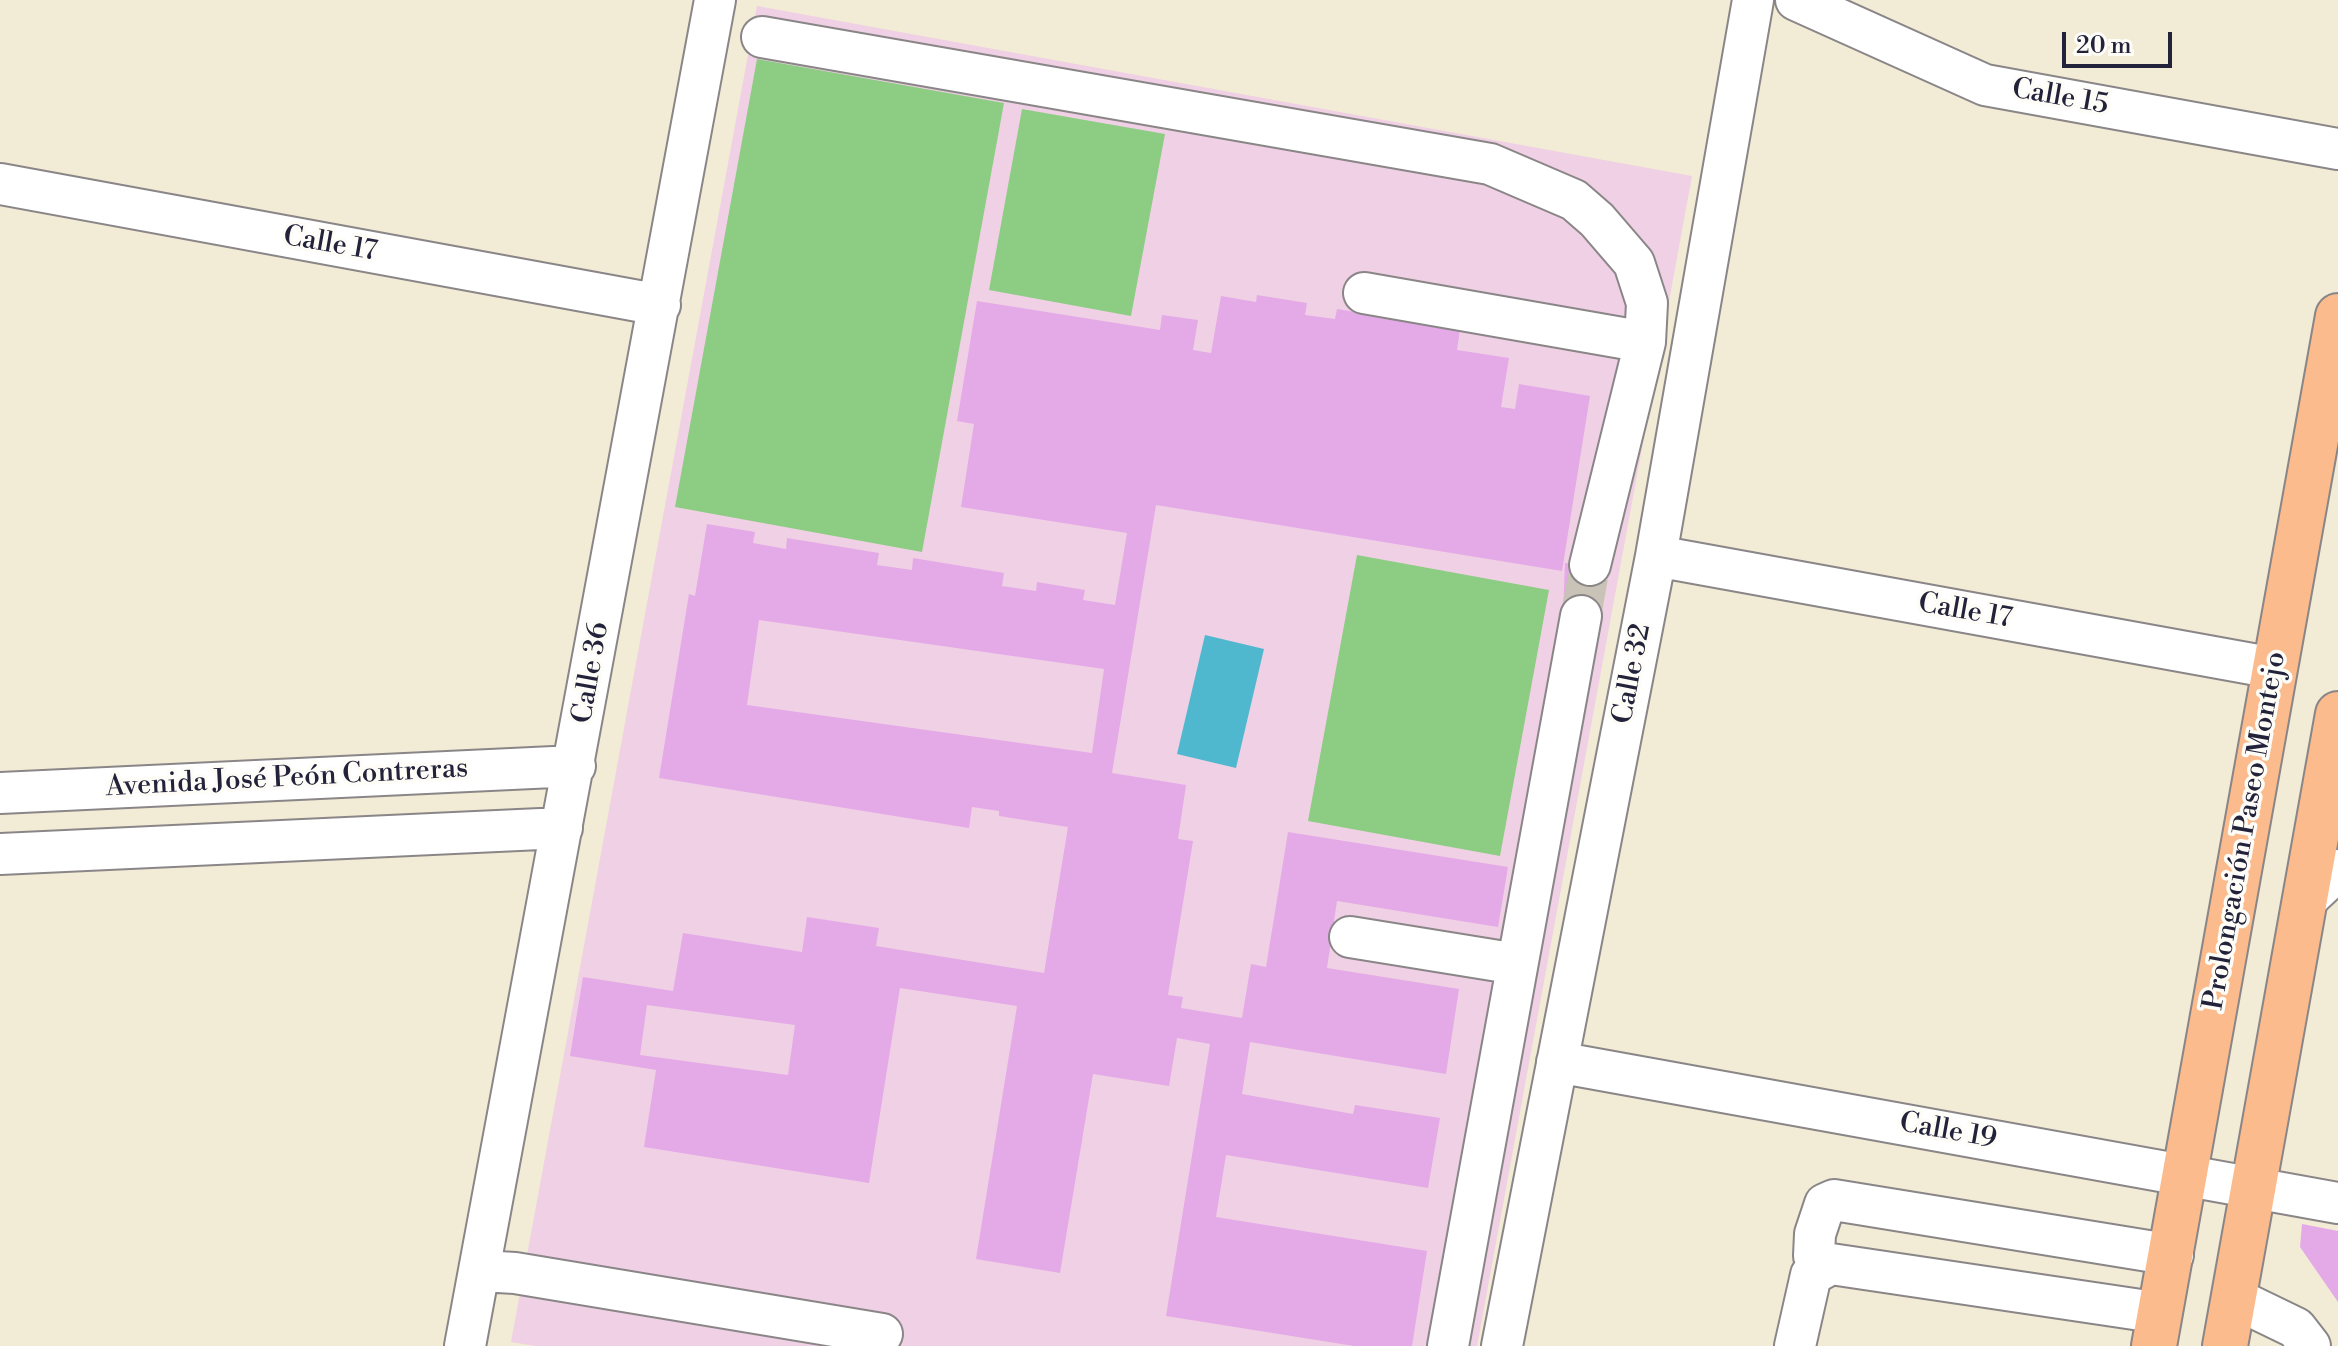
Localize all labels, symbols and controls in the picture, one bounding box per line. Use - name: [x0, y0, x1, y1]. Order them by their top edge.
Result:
- scale bar: [2066, 16, 2176, 66]
- text: 20 m: [2076, 31, 2132, 61]
- street label: Calle 15: [2009, 73, 2111, 123]
- street label: Calle 17: [280, 220, 380, 270]
- street label: Calle 17: [1915, 587, 2015, 637]
- street label: Calle 36: [567, 620, 617, 726]
- street label: Calle 32: [1607, 621, 1659, 727]
- street label: Prolongación Paseo Montejo: [2198, 649, 2294, 1013]
- street label: Avenida José Peón Contreras: [105, 753, 469, 805]
- street label: Calle 19: [1897, 1107, 1999, 1157]

